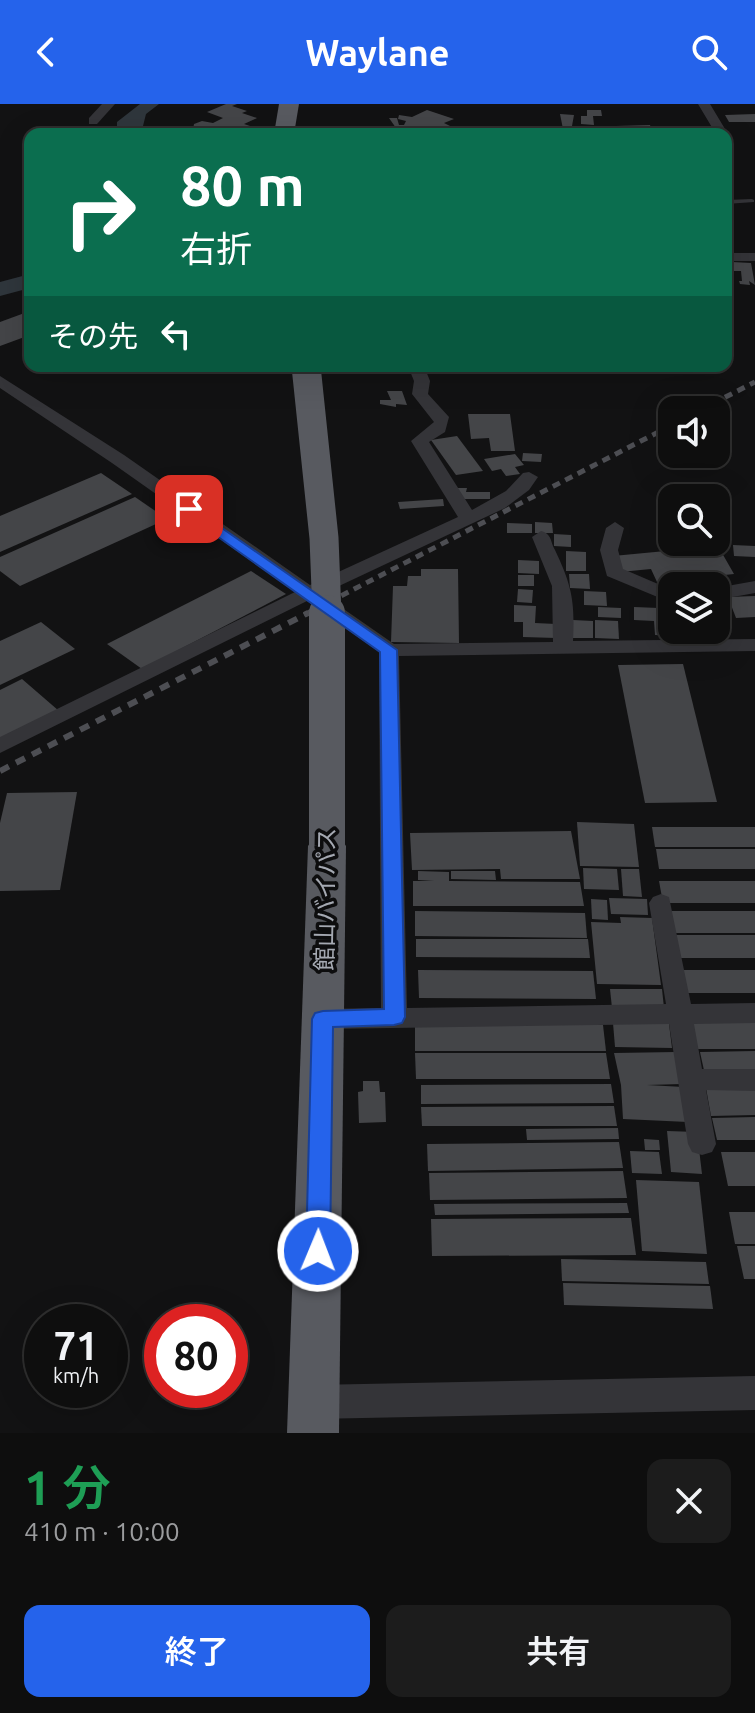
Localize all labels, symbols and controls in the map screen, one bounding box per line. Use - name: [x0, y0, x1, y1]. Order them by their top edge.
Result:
- icon: back: [24, 30, 68, 74]
- icon: search: [687, 30, 731, 74]
- text: Waylane: [306, 32, 449, 73]
- text: 80 m: [180, 154, 305, 217]
- icon: right: [48, 160, 152, 264]
- text: 右折: [180, 228, 252, 269]
- icon: left: [154, 312, 198, 356]
- text: その先: [48, 319, 138, 353]
- map controls: [658, 396, 730, 644]
- button: sound: [658, 396, 730, 468]
- pin: [155, 475, 223, 543]
- button: search: [658, 484, 730, 556]
- icon: arrive: [167, 487, 211, 531]
- button: layers: [658, 572, 730, 644]
- street label: 館山バイパス: [311, 827, 340, 971]
- position arrow: [276, 1209, 360, 1293]
- speed limit sign: 80: [144, 1304, 248, 1408]
- text: 71: [53, 1323, 99, 1368]
- text: km/h: [53, 1364, 99, 1387]
- button: close: [647, 1459, 731, 1543]
- text: 1 分: [24, 1460, 110, 1514]
- text: 410 m · 10:00: [24, 1517, 180, 1546]
- button: 終了: [24, 1605, 370, 1697]
- button: 共有: [386, 1605, 731, 1697]

